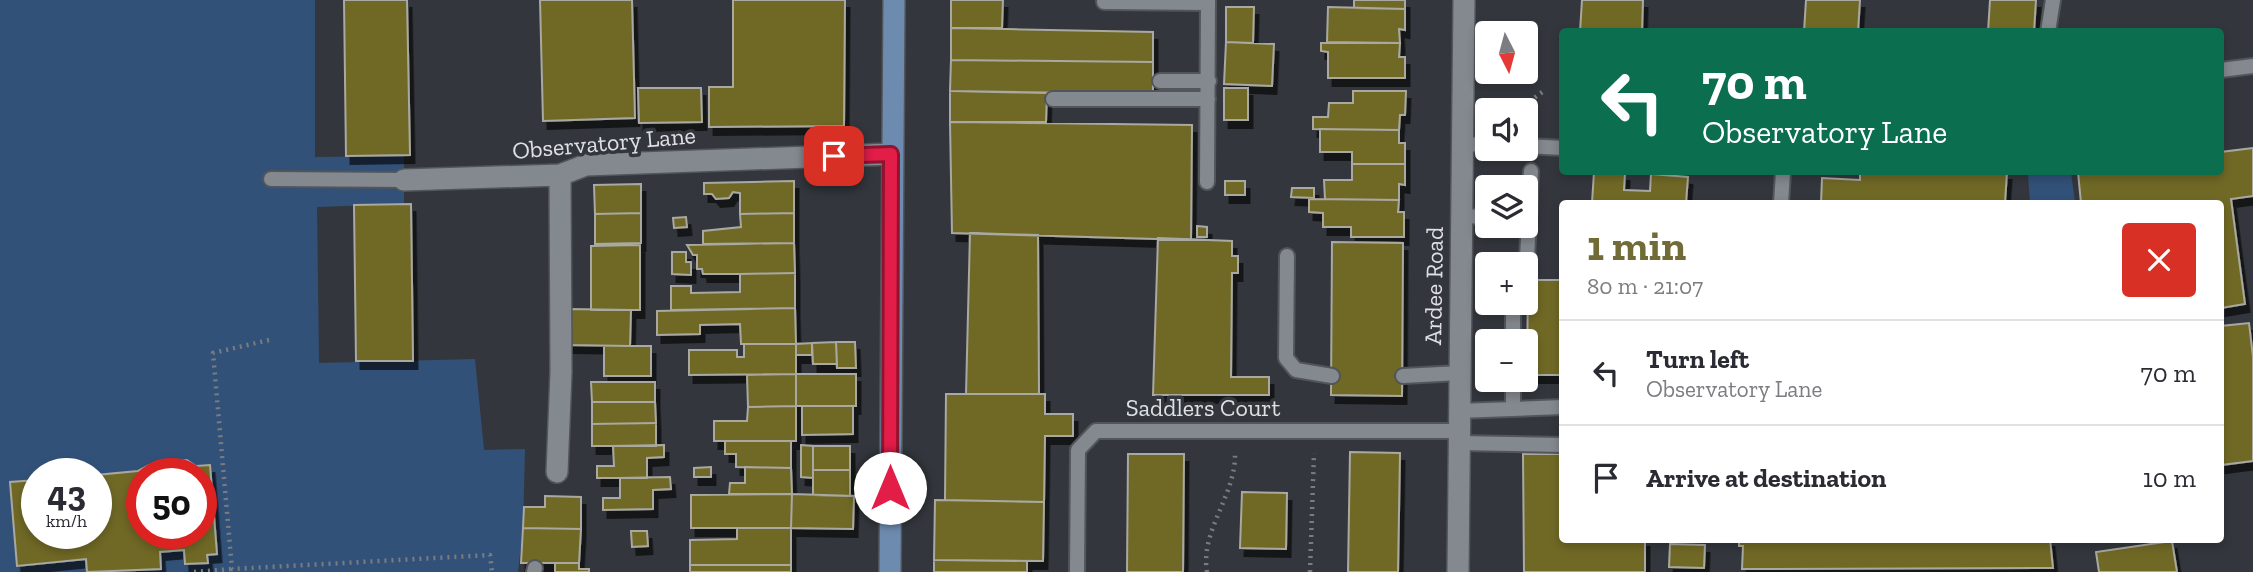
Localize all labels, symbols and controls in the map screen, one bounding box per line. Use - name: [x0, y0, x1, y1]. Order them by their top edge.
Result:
- north arrow: [1475, 21, 1538, 84]
- map controls: [1475, 21, 1538, 392]
- text: 70 m: [1702, 53, 1807, 112]
- icon: left: [1587, 56, 1678, 147]
- button: sound: [1475, 98, 1538, 161]
- text: Observatory Lane: [1702, 113, 1947, 151]
- street label: Observatory Lane: [511, 120, 697, 165]
- pin: [804, 126, 864, 186]
- icon: arrive: [815, 137, 853, 175]
- button: layers: [1475, 175, 1538, 238]
- text: 1 min: [1587, 220, 1686, 271]
- button: close: [2122, 223, 2196, 297]
- street label: Ardee Road: [1418, 227, 1449, 345]
- button: +: [1475, 252, 1538, 315]
- text: 80 m · 21:07: [1587, 272, 1703, 300]
- button: −: [1475, 329, 1538, 392]
- text: Turn left: [1646, 343, 1749, 375]
- icon: left: [1587, 354, 1625, 392]
- text: 70 m: [2140, 357, 2196, 389]
- text: Observatory Lane: [1646, 375, 1822, 403]
- street label: Saddlers Court: [1126, 393, 1280, 422]
- position arrow: [853, 451, 927, 525]
- speed limit sign: 50: [126, 458, 217, 549]
- icon: arrive: [1587, 459, 1625, 497]
- text: Arrive at destination: [1646, 462, 1886, 494]
- text: 10 m: [2143, 462, 2196, 494]
- text: 43: [47, 473, 86, 515]
- text: km/h: [46, 510, 87, 532]

